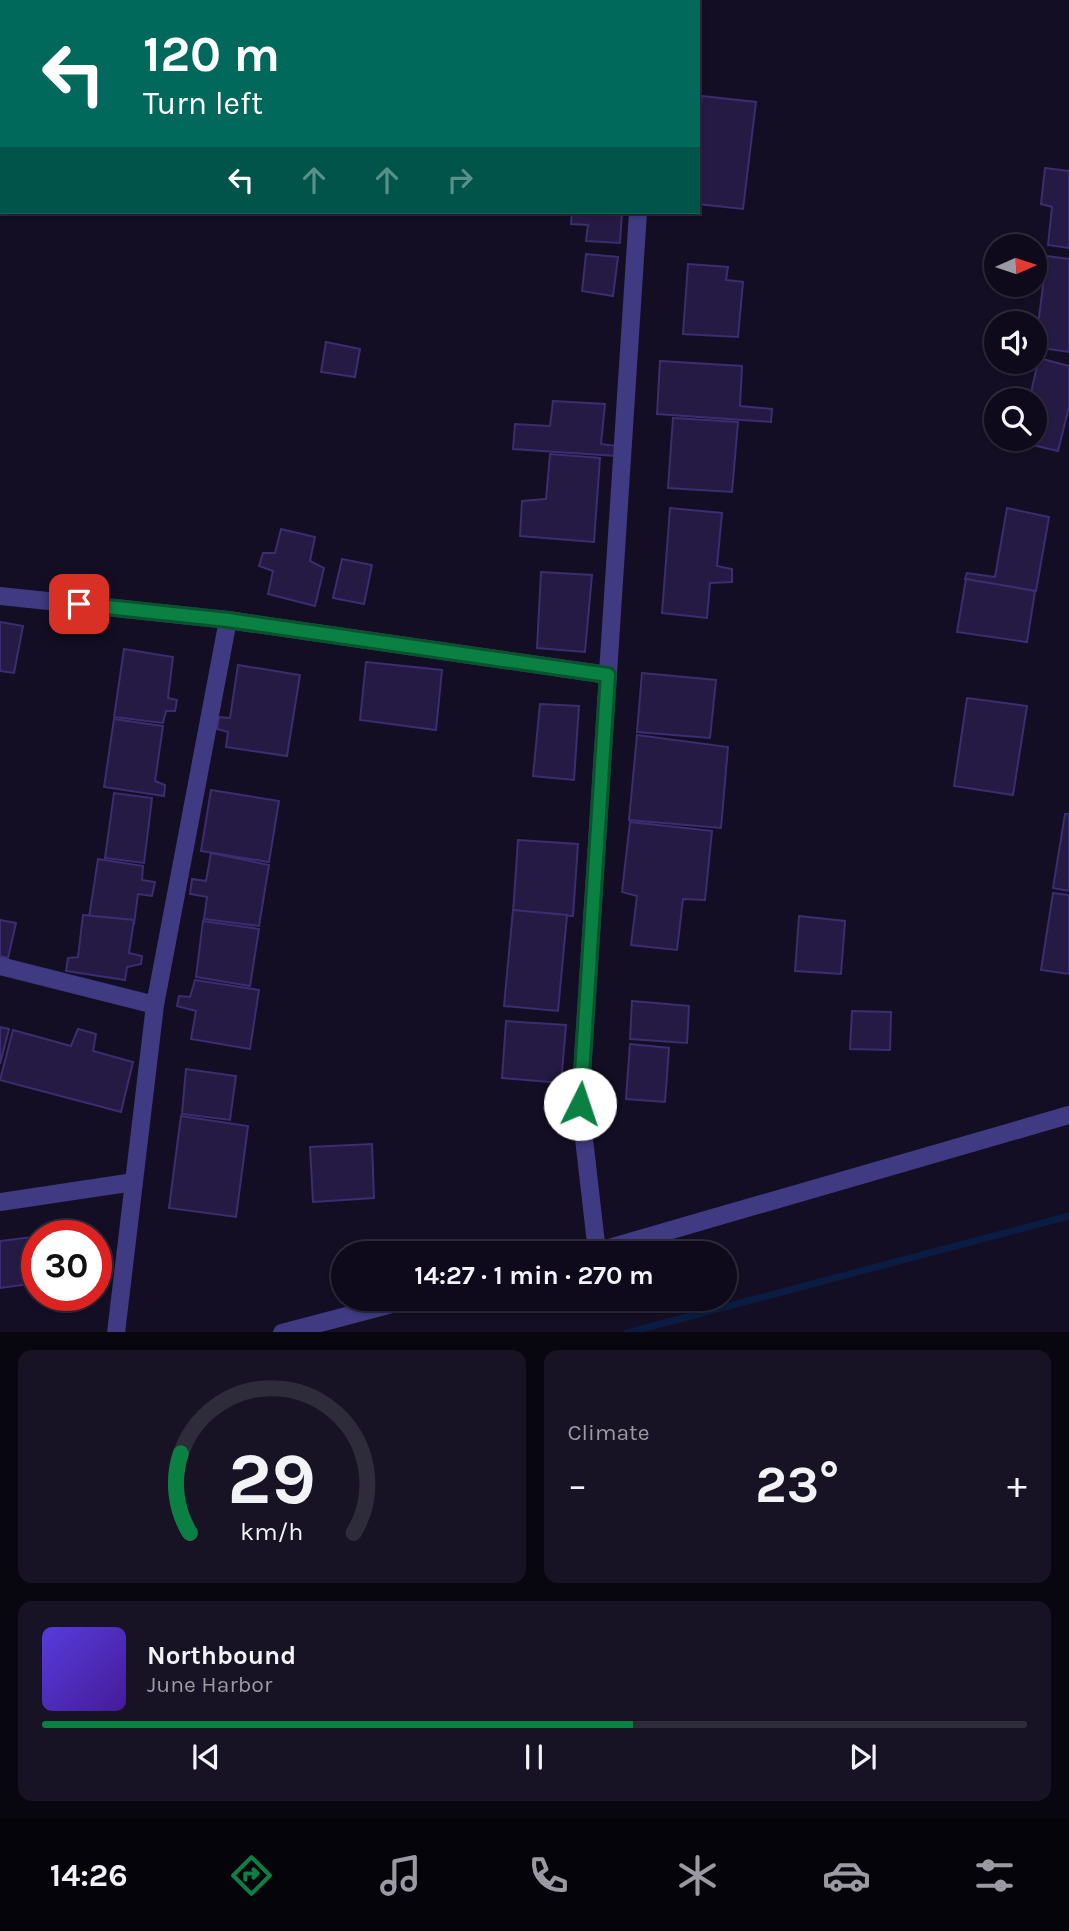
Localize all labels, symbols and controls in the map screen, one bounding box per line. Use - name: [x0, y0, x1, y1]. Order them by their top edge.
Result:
- text: 120 m: [143, 26, 280, 83]
- icon: left: [28, 28, 119, 119]
- text: Turn left: [143, 85, 263, 122]
- icon: left: [222, 161, 260, 199]
- icon: ahead: [295, 161, 333, 199]
- icon: ahead: [368, 161, 406, 199]
- icon: right: [441, 161, 479, 199]
- north arrow: [984, 234, 1046, 298]
- map controls: [984, 234, 1047, 451]
- button: sound: [984, 311, 1047, 374]
- button: search: [984, 388, 1047, 451]
- pin: [49, 574, 109, 634]
- icon: arrive: [60, 585, 98, 623]
- position arrow: [543, 1067, 617, 1141]
- speed limit sign: 30: [21, 1220, 112, 1311]
- text: 14:27 · 1 min · 270 m: [414, 1260, 654, 1291]
- text: Climate: [568, 1419, 650, 1446]
- text: 29: [228, 1436, 316, 1521]
- text: 23°: [755, 1454, 839, 1515]
- text: −: [568, 1463, 587, 1508]
- text: +: [1007, 1463, 1027, 1508]
- text: km/h: [240, 1516, 303, 1545]
- text: Northbound: [147, 1640, 296, 1671]
- text: June Harbor: [147, 1671, 272, 1698]
- icon: previous: [187, 1738, 225, 1776]
- icon: pause: [515, 1738, 553, 1776]
- icon: next: [844, 1738, 882, 1776]
- icon: directions: [227, 1851, 276, 1900]
- icon: music: [376, 1851, 425, 1900]
- icon: phone: [524, 1851, 573, 1900]
- icon: climate: [673, 1851, 722, 1900]
- icon: car: [822, 1851, 871, 1900]
- icon: filters: [970, 1851, 1019, 1900]
- text: 14:26: [50, 1857, 128, 1894]

